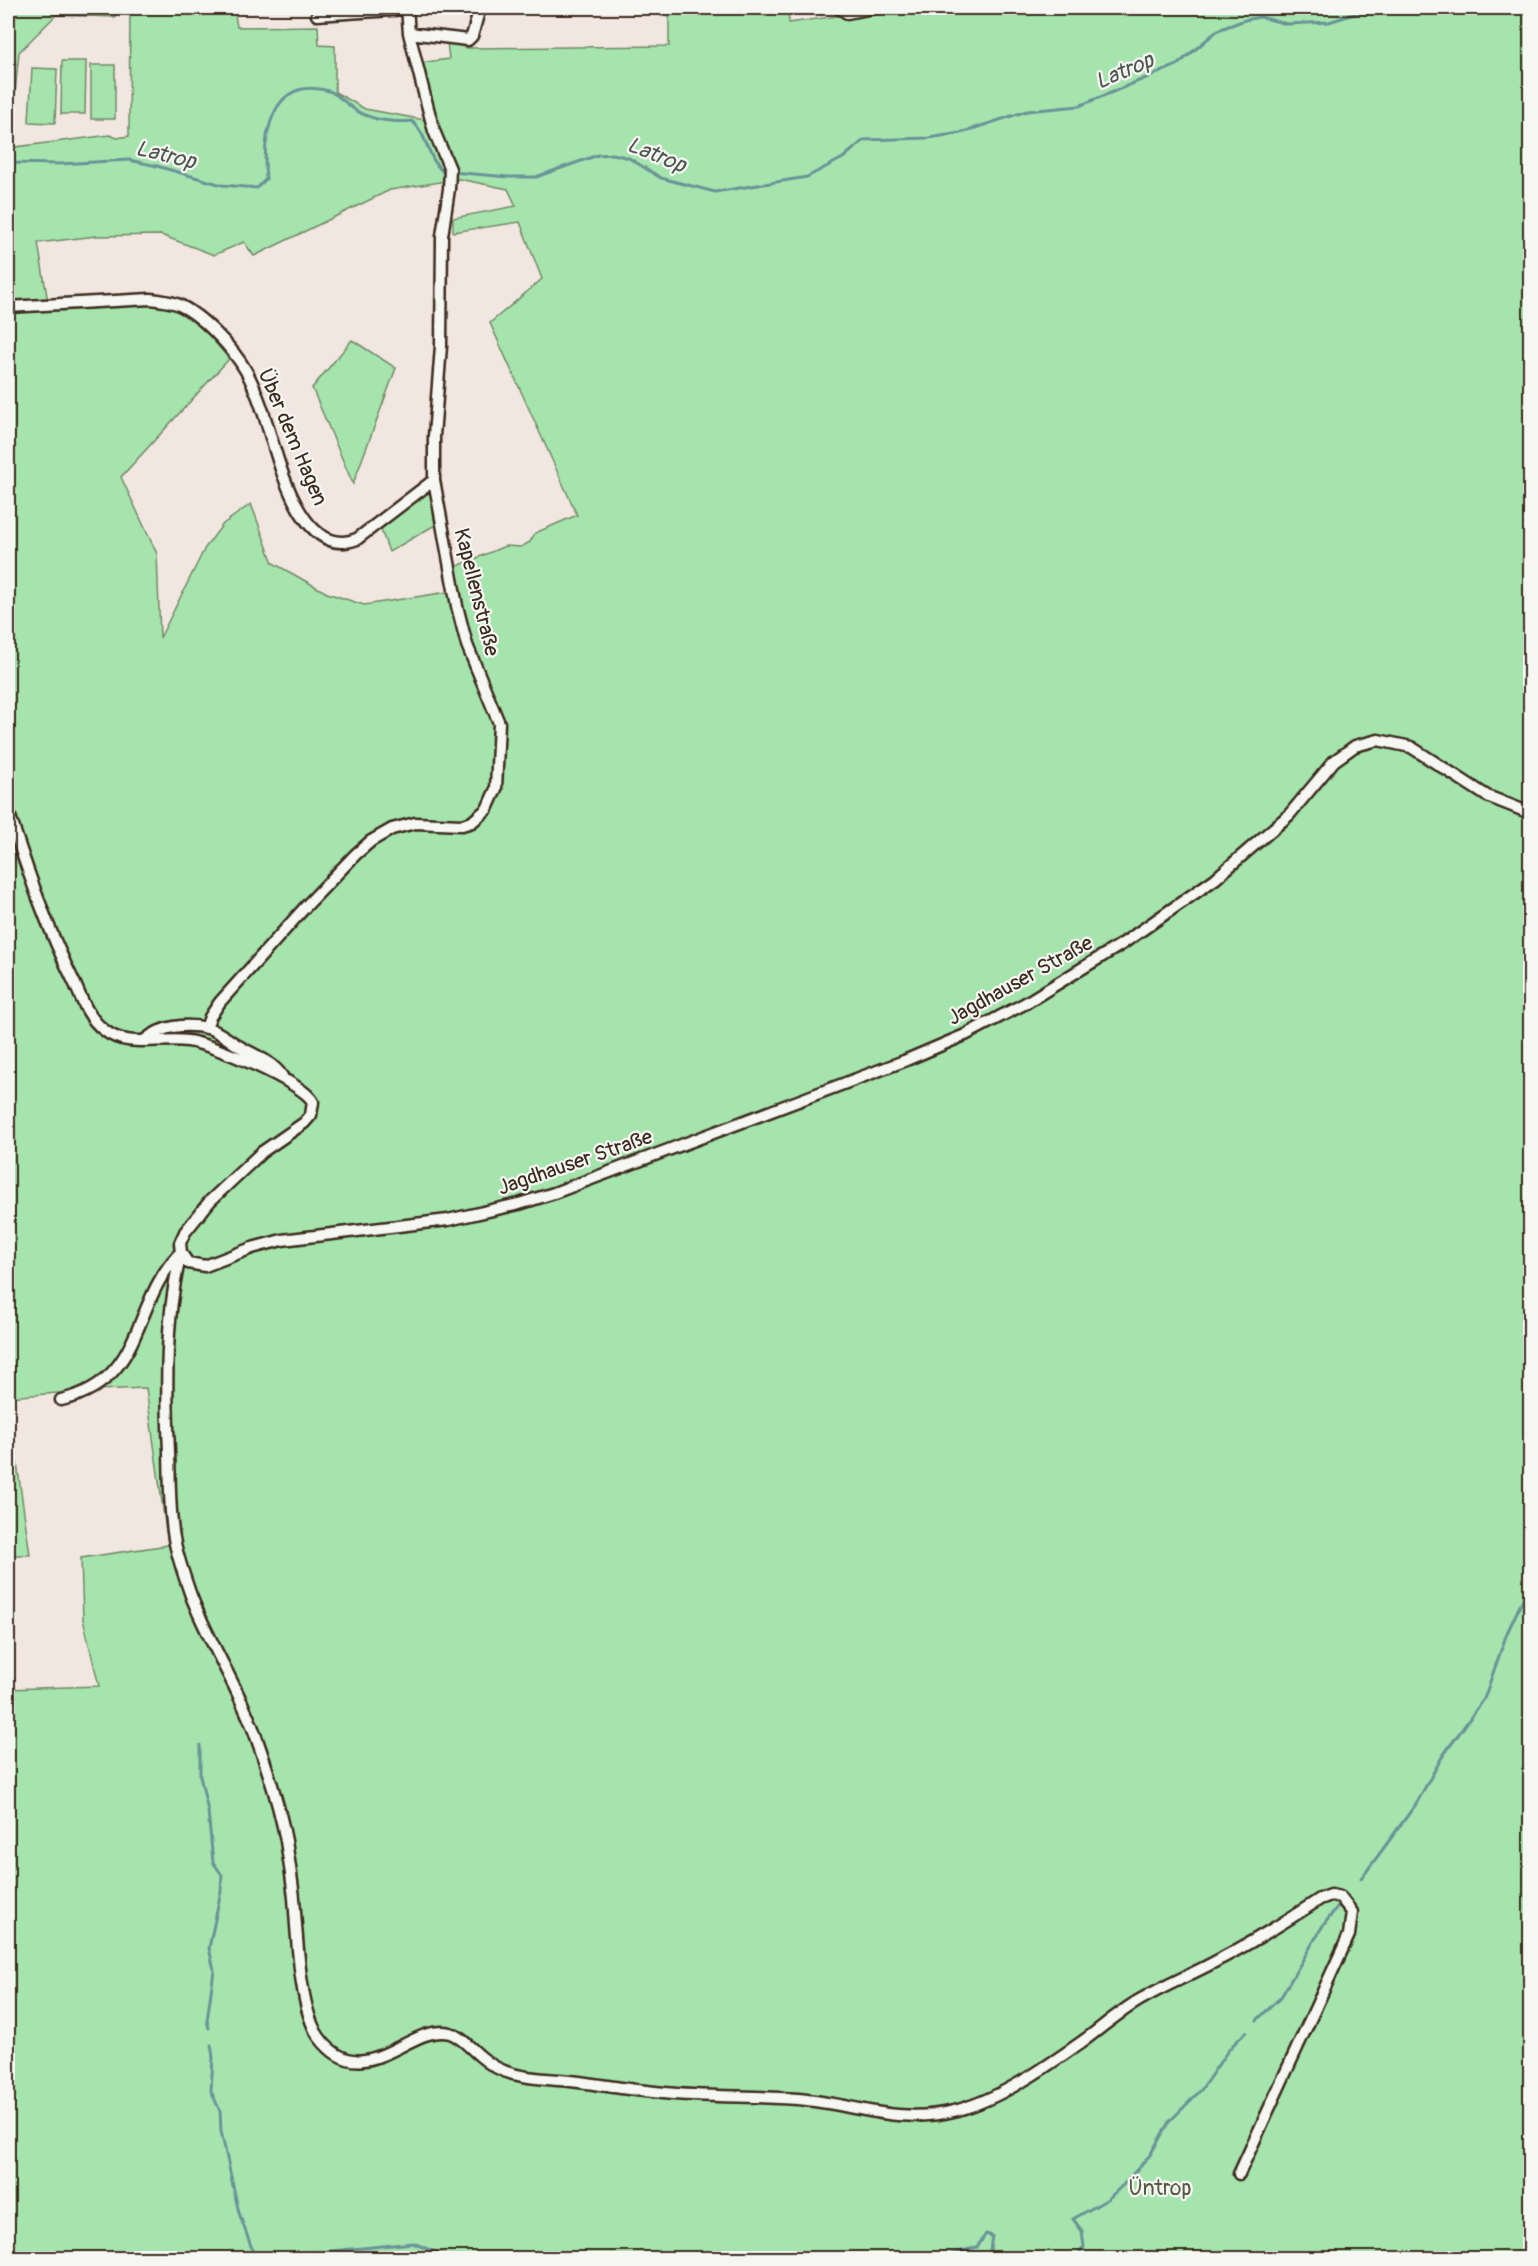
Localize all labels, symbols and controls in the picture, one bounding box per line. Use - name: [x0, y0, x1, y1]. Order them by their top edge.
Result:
- water label: Latrop: [1091, 46, 1159, 96]
- water label: Latrop: [623, 131, 691, 180]
- water label: Latrop: [133, 134, 200, 176]
- street label: Über dem Hagen: [252, 365, 334, 510]
- street label: Kapellenstraße: [448, 525, 506, 660]
- street label: Jagdhauser Straße: [943, 929, 1098, 1032]
- street label: Jagdhauser Straße: [494, 1123, 657, 1202]
- park label: Üntrop: [1129, 2175, 1192, 2202]

